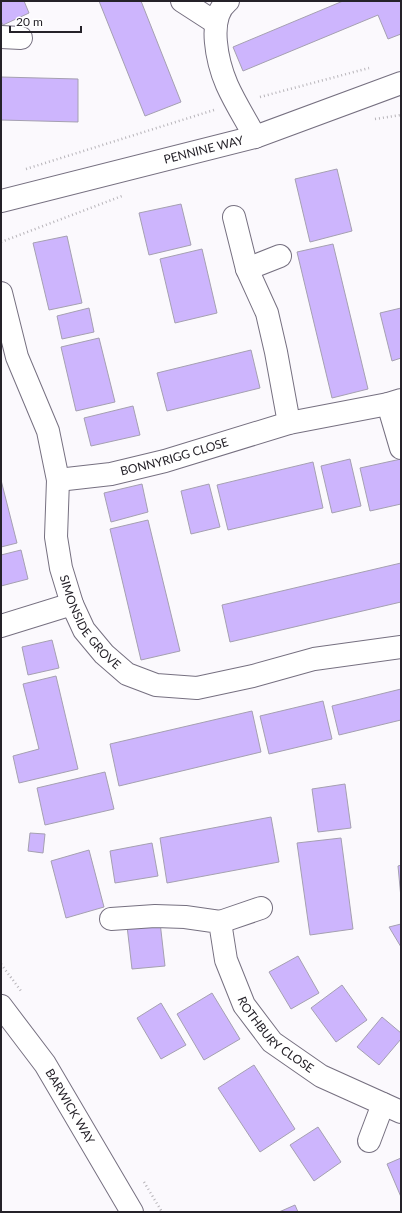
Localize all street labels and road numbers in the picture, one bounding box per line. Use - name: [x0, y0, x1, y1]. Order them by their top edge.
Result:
- street label: PENNINE WAY: [162, 132, 245, 167]
- street label: BONNYRIGG CLOSE: [119, 434, 230, 479]
- street label: SIMONSIDE GROVE: [57, 573, 124, 672]
- street label: ROTHBURY CLOSE: [234, 994, 317, 1076]
- street label: BARWICK WAY: [42, 1066, 99, 1147]

